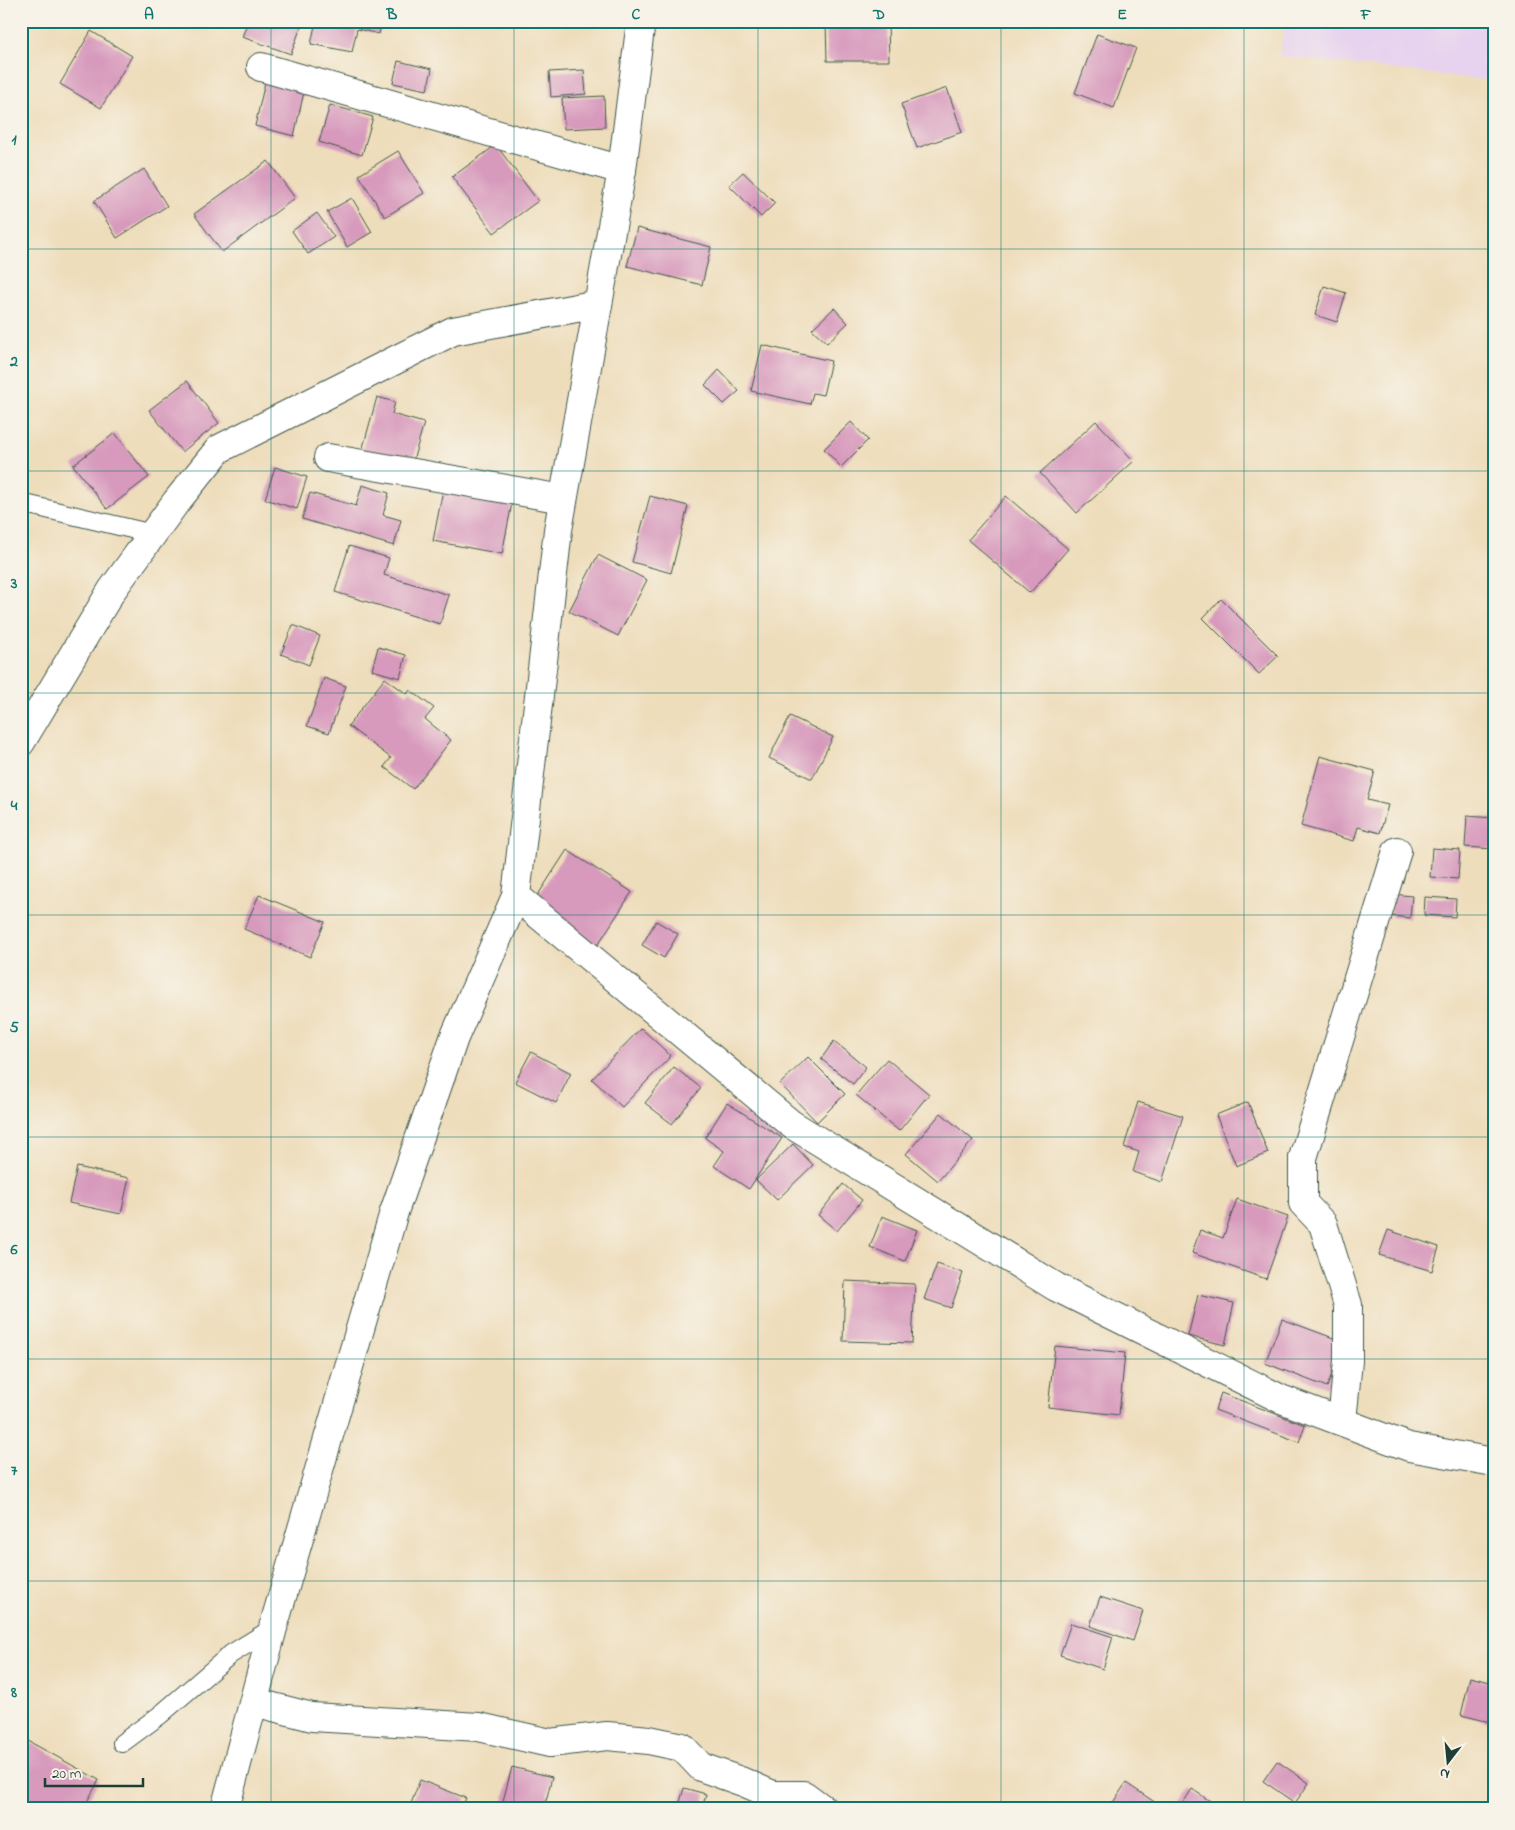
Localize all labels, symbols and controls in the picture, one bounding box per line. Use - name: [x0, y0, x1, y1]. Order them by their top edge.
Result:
- text: A: [144, 3, 154, 27]
- text: B: [386, 3, 398, 27]
- text: C: [632, 3, 641, 27]
- text: D: [872, 3, 885, 27]
- text: E: [1117, 3, 1127, 27]
- text: F: [1360, 3, 1372, 27]
- text: 1: [11, 128, 17, 152]
- text: 2: [9, 350, 18, 374]
- text: 3: [10, 572, 18, 596]
- text: 4: [10, 794, 18, 818]
- text: 5: [9, 1016, 19, 1040]
- text: 6: [9, 1238, 18, 1262]
- text: 7: [11, 1459, 18, 1483]
- text: 8: [10, 1681, 17, 1705]
- north arrow: [1422, 1738, 1472, 1788]
- scale bar: [45, 1755, 142, 1787]
- text: N: [1437, 1762, 1452, 1784]
- text: 20 m: [52, 1763, 82, 1785]

